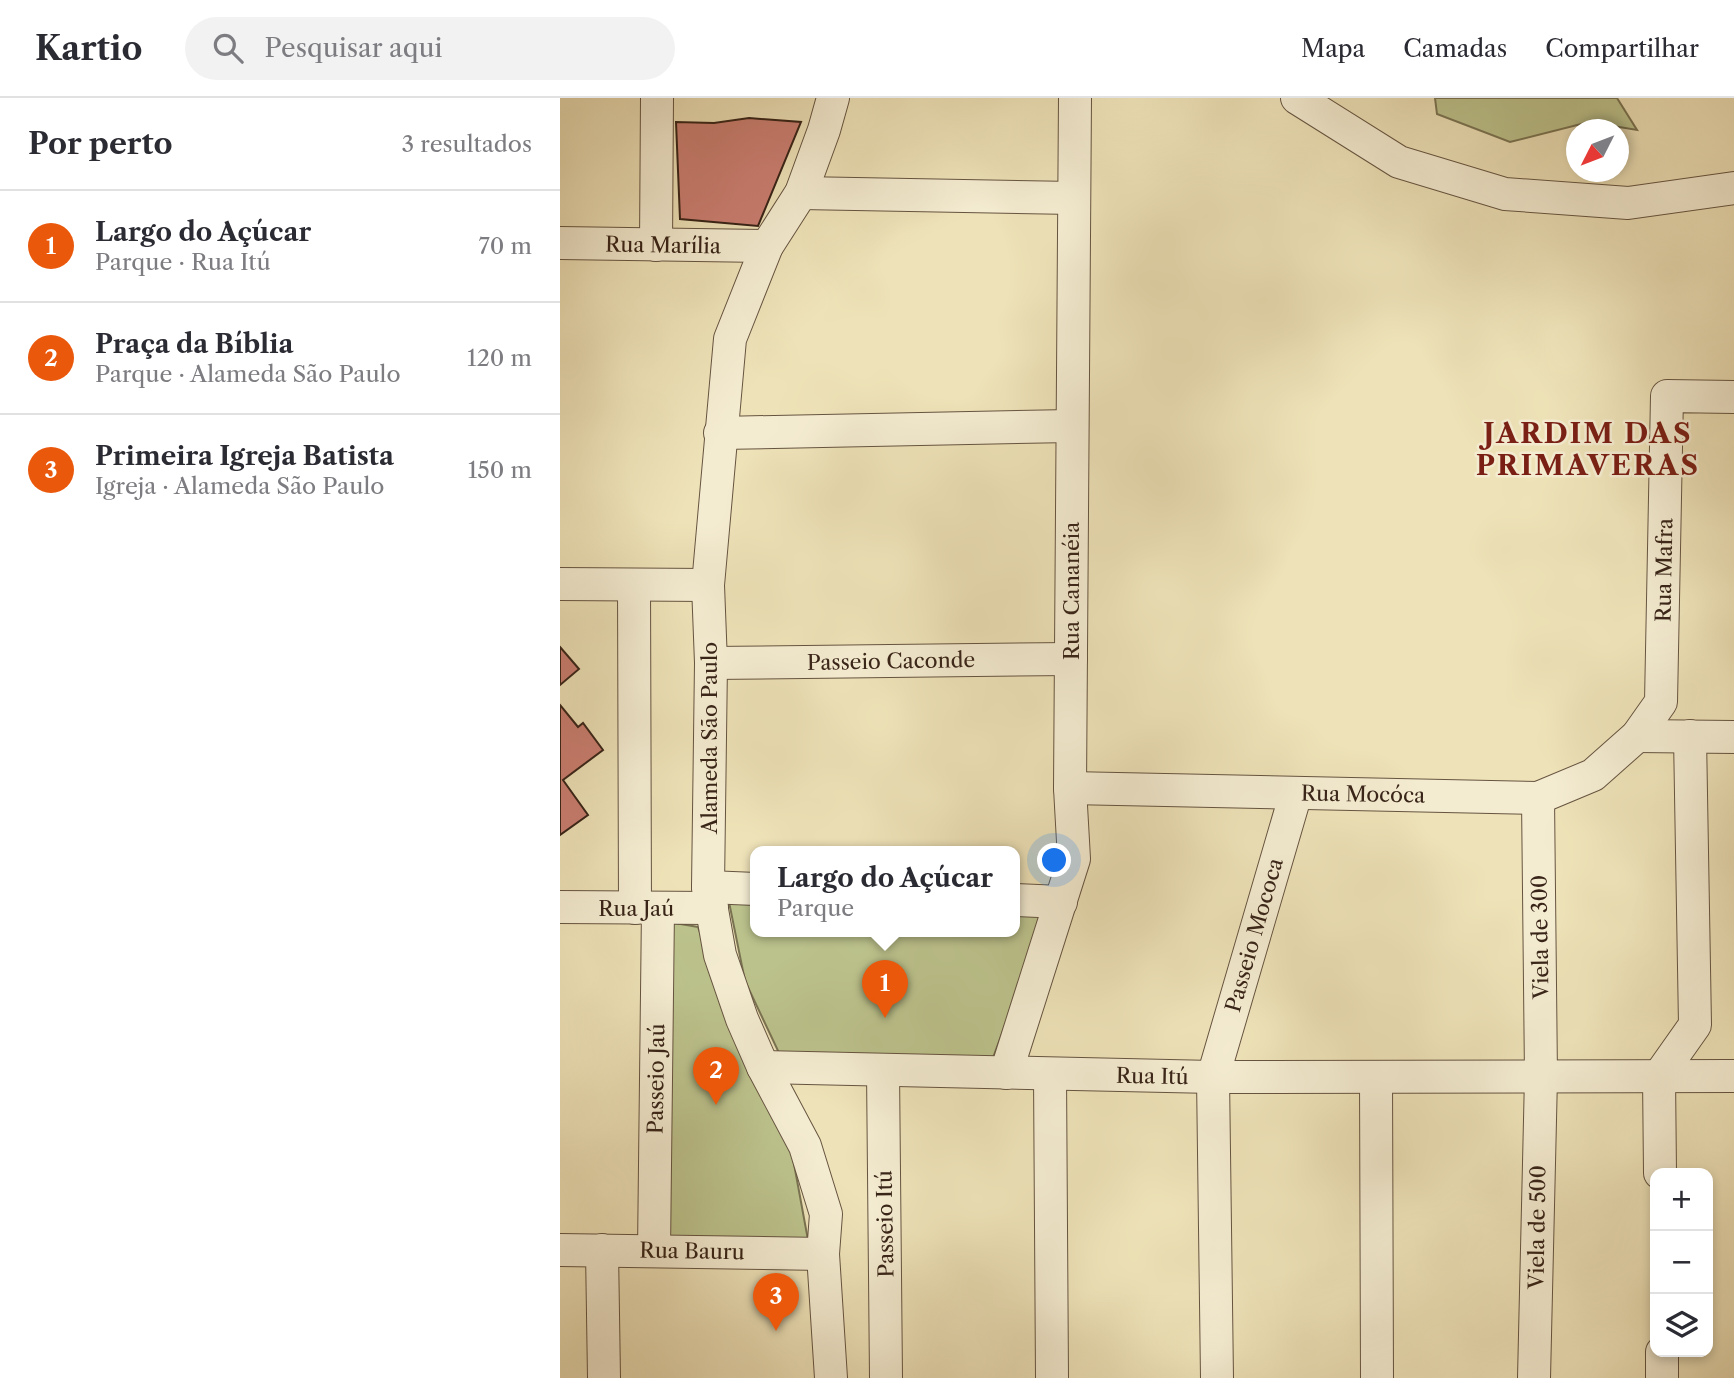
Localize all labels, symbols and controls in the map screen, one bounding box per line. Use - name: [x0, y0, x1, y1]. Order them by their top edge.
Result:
- search box: [185, 17, 675, 80]
- text: Kartio: [35, 28, 143, 69]
- icon: search: [209, 29, 247, 67]
- text: Pesquisar aqui: [265, 32, 442, 64]
- text: Mapa: [1301, 34, 1365, 63]
- text: Camadas: [1403, 34, 1507, 63]
- text: Compartilhar: [1545, 34, 1699, 63]
- north arrow: [1566, 119, 1629, 182]
- text: Por perto: [28, 125, 173, 162]
- text: 3 resultados: [402, 130, 532, 158]
- text: Largo do Açúcar: [95, 216, 311, 248]
- street label: Rua Marília: [605, 231, 722, 259]
- text: 1: [46, 232, 56, 260]
- text: 70 m: [479, 232, 532, 260]
- text: Parque · Rua Itú: [95, 248, 270, 276]
- text: Praça da Bíblia: [95, 328, 294, 360]
- text: 2: [44, 344, 58, 372]
- text: 120 m: [467, 344, 532, 372]
- text: Parque · Alameda São Paulo: [95, 360, 401, 388]
- district label: JARDIM DAS PRIMAVERAS: [1476, 416, 1700, 482]
- text: Primeira Igreja Batista: [95, 440, 394, 472]
- text: 3: [45, 456, 58, 484]
- text: 150 m: [468, 456, 532, 484]
- text: Igreja · Alameda São Paulo: [95, 472, 384, 500]
- street label: Rua Mafra: [1651, 517, 1677, 622]
- street label: Rua Cananéia: [1059, 521, 1084, 660]
- street label: Alameda São Paulo: [697, 642, 722, 835]
- street label: Passeio Caconde: [807, 647, 975, 675]
- street label: Rua Mocóca: [1301, 780, 1426, 808]
- your location: [1037, 843, 1071, 877]
- popup: [750, 846, 1020, 937]
- street label: Passeio Mococa: [1220, 854, 1288, 1015]
- text: Largo do Açúcar: [777, 862, 993, 894]
- street label: Viela de 300: [1526, 875, 1554, 1000]
- text: Parque: [777, 894, 854, 922]
- street label: Rua Jaú: [598, 896, 674, 921]
- pin: 1: [862, 960, 908, 1018]
- street label: Passeio Jaú: [643, 1023, 669, 1134]
- pin: 2: [693, 1047, 739, 1105]
- street label: Rua Itú: [1116, 1063, 1189, 1089]
- street label: Viela de 500: [1523, 1165, 1551, 1290]
- map controls: [1650, 1168, 1713, 1357]
- button: +: [1650, 1168, 1713, 1231]
- street label: Passeio Itú: [872, 1170, 898, 1278]
- button: −: [1650, 1231, 1713, 1294]
- street label: Rua Bauru: [639, 1238, 745, 1264]
- pin: 3: [753, 1273, 799, 1331]
- button: layers: [1650, 1294, 1713, 1357]

